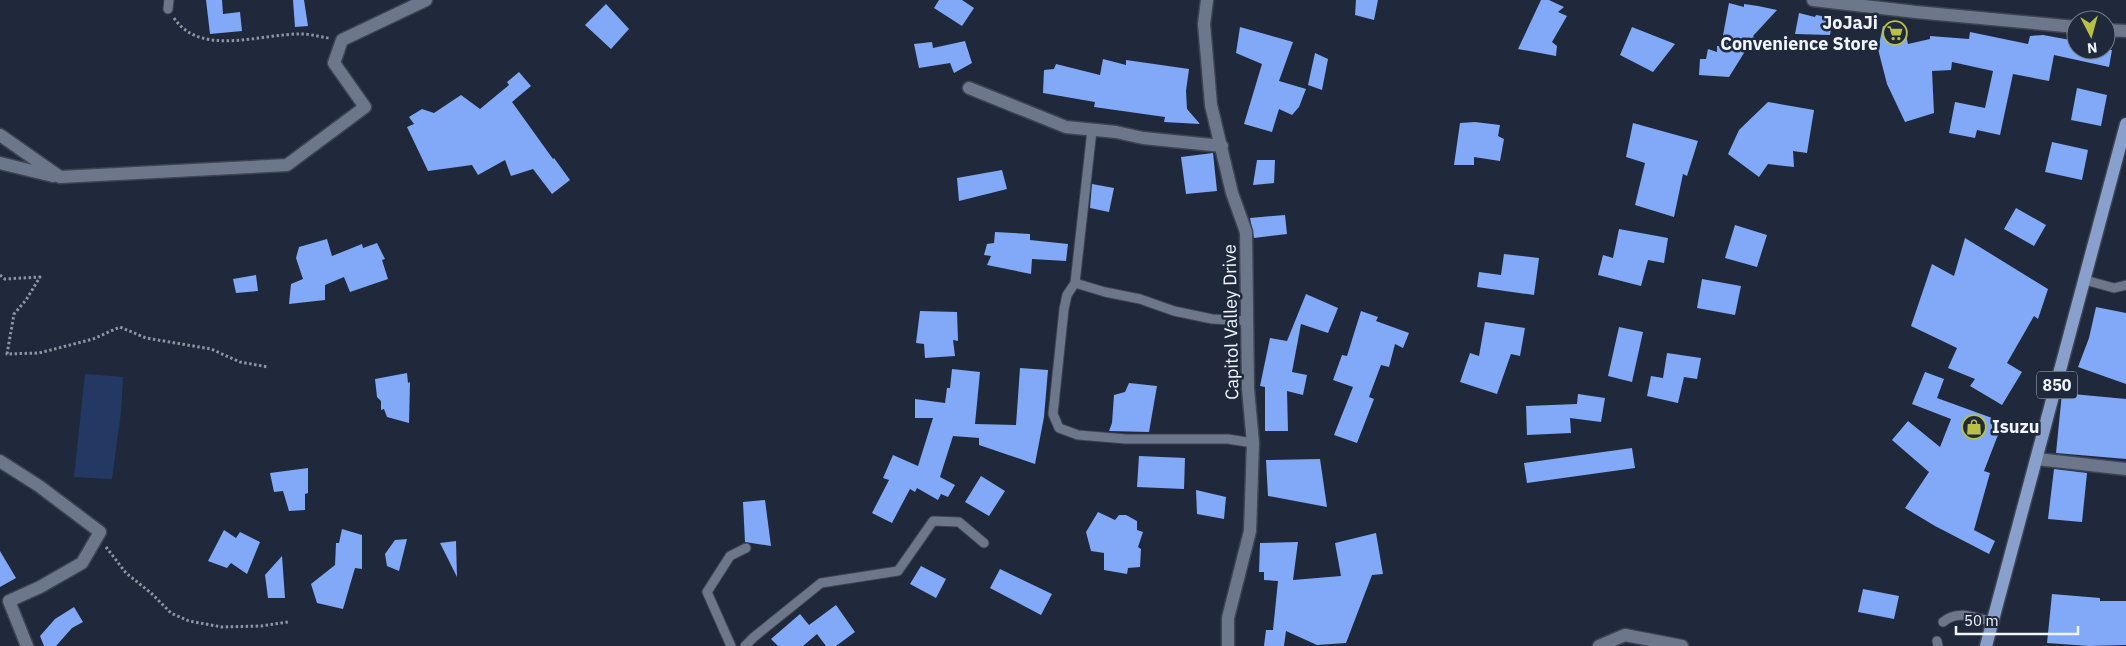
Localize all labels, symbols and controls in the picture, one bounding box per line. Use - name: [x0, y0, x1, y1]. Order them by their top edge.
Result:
- north arrow: [2066, 10, 2116, 60]
- place label: JoJaJi Convenience Store: [1720, 11, 1878, 55]
- supermarket icon: JoJaJi Convenience Store: [1882, 20, 1908, 46]
- text: N: [2086, 38, 2098, 57]
- street label: Capitol Valley Drive: [1218, 244, 1243, 400]
- road number: 850: [2037, 372, 2077, 398]
- shop icon: Isuzu: [1961, 414, 1987, 440]
- place label: Isuzu: [1992, 415, 2040, 438]
- scale bar: [1956, 604, 2078, 636]
- text: 50 m: [1964, 611, 1999, 630]

